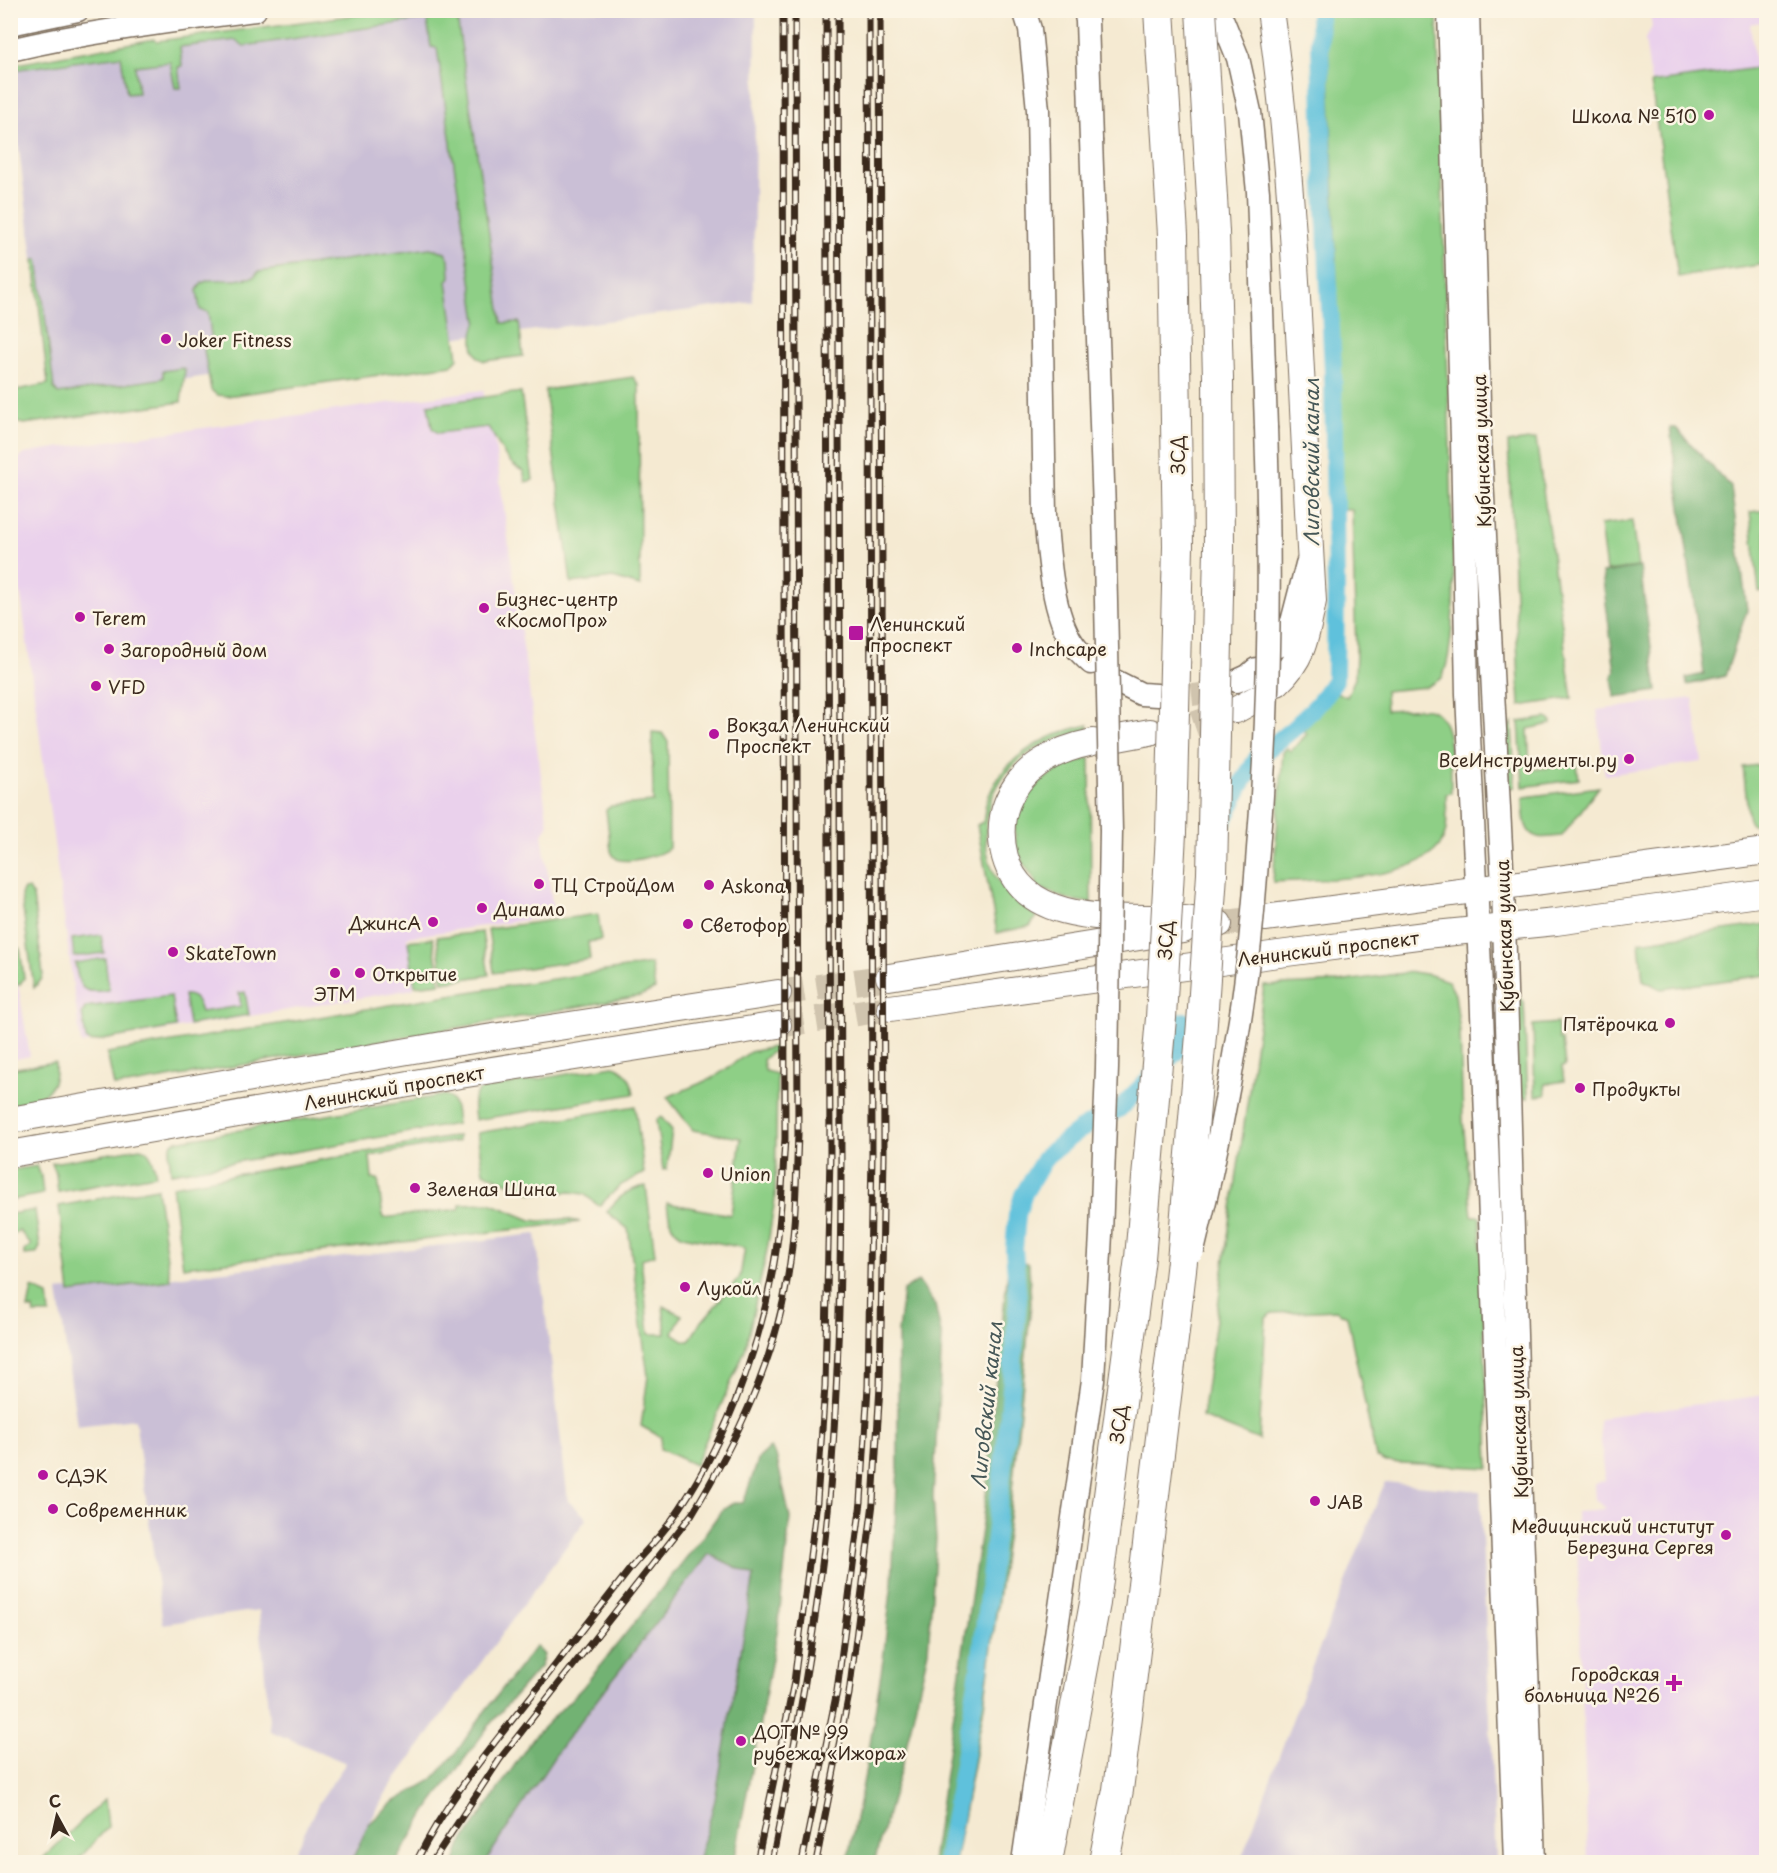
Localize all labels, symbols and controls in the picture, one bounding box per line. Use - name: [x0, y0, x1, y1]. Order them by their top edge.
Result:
- place label: Школа № 510: [1572, 102, 1697, 129]
- marker: Школа № 510: [1702, 108, 1716, 122]
- place label: Joker Fitness: [178, 326, 292, 353]
- marker: Joker Fitness: [159, 332, 173, 346]
- street label: Кубинская улица: [1465, 374, 1497, 528]
- water label: Лиговский канал: [1296, 378, 1326, 546]
- street label: ЗСД: [1163, 435, 1191, 475]
- place label: Бизнес-центр «КосмоПро»: [496, 585, 618, 633]
- marker: Бизнес-центр «КосмоПро»: [477, 601, 491, 615]
- place label: Terem: [92, 604, 146, 631]
- marker: Terem: [73, 610, 87, 624]
- place label: Ленинский проспект: [870, 610, 965, 658]
- marker: Ленинский проспект: [847, 624, 865, 642]
- place label: Inchcape: [1029, 635, 1107, 662]
- place label: Загородный дом: [121, 636, 267, 663]
- marker: Inchcape: [1010, 641, 1024, 655]
- marker: Загородный дом: [102, 642, 116, 656]
- place label: VFD: [108, 673, 145, 700]
- marker: VFD: [89, 679, 103, 693]
- place label: Вокзал Ленинский Проспект: [726, 711, 890, 759]
- marker: Вокзал Ленинский Проспект: [707, 727, 721, 741]
- place label: ВсеИнструменты.ру: [1439, 746, 1617, 773]
- marker: ВсеИнструменты.ру: [1622, 752, 1636, 766]
- street label: Кубинская улица: [1488, 859, 1520, 1013]
- place label: ТЦ СтройДом: [551, 871, 675, 898]
- place label: Askona: [721, 872, 787, 899]
- marker: ТЦ СтройДом: [532, 877, 546, 891]
- marker: Askona: [702, 878, 716, 892]
- place label: Динамо: [493, 895, 565, 922]
- marker: Динамо: [475, 901, 489, 915]
- place label: ДжинсА: [348, 909, 421, 936]
- place label: Светофор: [700, 911, 787, 938]
- marker: ДжинсА: [426, 915, 440, 929]
- marker: Светофор: [681, 917, 695, 931]
- street label: ЗСД: [1150, 920, 1180, 960]
- street label: Ленинский проспект: [1236, 923, 1421, 973]
- place label: SkateTown: [185, 939, 277, 966]
- marker: SkateTown: [166, 945, 180, 959]
- place label: Открытие: [372, 960, 457, 987]
- marker: ЭТМ: [328, 966, 342, 980]
- marker: Открытие: [353, 966, 367, 980]
- place label: ЭТМ: [313, 980, 356, 1007]
- place label: Пятёрочка: [1563, 1010, 1659, 1037]
- marker: Пятёрочка: [1663, 1016, 1677, 1030]
- street label: Ленинский проспект: [302, 1058, 487, 1116]
- place label: Продукты: [1592, 1075, 1681, 1102]
- marker: Продукты: [1573, 1081, 1587, 1095]
- place label: Union: [720, 1160, 771, 1187]
- marker: Union: [701, 1166, 715, 1180]
- place label: Зеленая Шина: [427, 1175, 557, 1202]
- marker: Зеленая Шина: [408, 1181, 422, 1195]
- place label: Лукойл: [697, 1274, 762, 1301]
- marker: Лукойл: [678, 1280, 692, 1294]
- water label: Лиговский канал: [962, 1320, 1010, 1490]
- street label: Кубинская улица: [1502, 1345, 1534, 1499]
- street label: ЗСД: [1102, 1403, 1134, 1445]
- place label: СДЭК: [55, 1462, 108, 1489]
- marker: СДЭК: [36, 1468, 50, 1482]
- place label: JAB: [1327, 1488, 1363, 1515]
- marker: JAB: [1308, 1494, 1322, 1508]
- place label: Современник: [65, 1496, 187, 1523]
- marker: Современник: [46, 1502, 60, 1516]
- place label: Медицинский институт Березина Сергея: [1511, 1512, 1714, 1560]
- marker: Медицинский институт Березина Сергея: [1719, 1528, 1733, 1542]
- place label: Городская больница №26: [1524, 1660, 1660, 1708]
- marker: Городская больница №26: [1665, 1674, 1683, 1692]
- place label: ДОТ № 99 рубежа «Ижора»: [752, 1718, 906, 1766]
- marker: ДОТ № 99 рубежа «Ижора»: [734, 1734, 748, 1748]
- north arrow: [27, 1786, 87, 1846]
- text: С: [47, 1787, 62, 1813]

